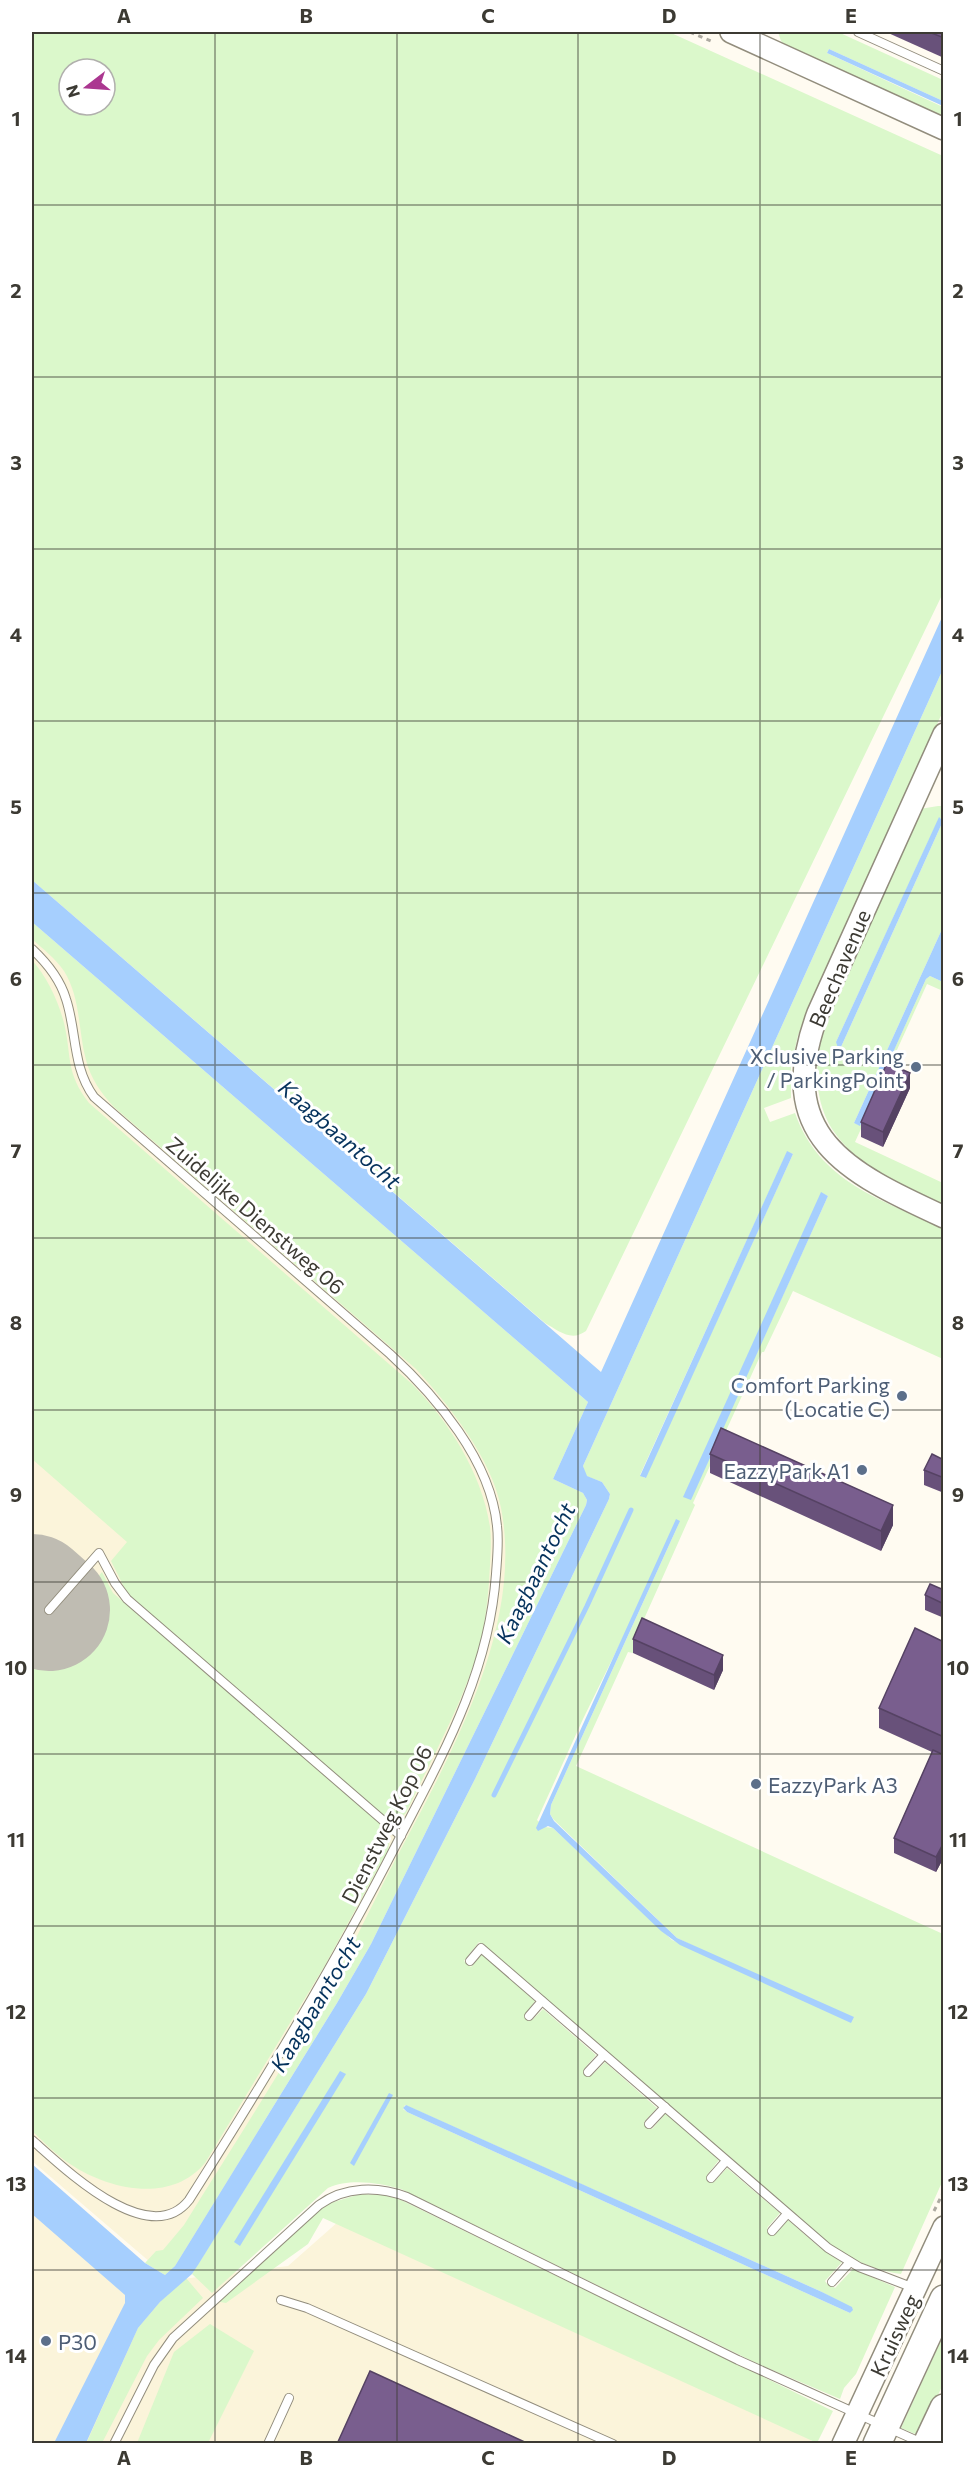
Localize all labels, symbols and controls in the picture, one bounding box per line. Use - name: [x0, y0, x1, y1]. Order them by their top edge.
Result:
- text: A: [117, 3, 131, 27]
- text: B: [299, 3, 313, 27]
- text: C: [481, 3, 495, 27]
- text: D: [662, 3, 676, 27]
- text: E: [845, 3, 857, 27]
- north arrow: [57, 57, 117, 117]
- text: N: [61, 83, 83, 100]
- text: 1: [11, 106, 21, 130]
- text: 1: [953, 106, 963, 130]
- text: 2: [10, 278, 22, 302]
- text: 2: [952, 278, 964, 302]
- text: 3: [10, 450, 22, 474]
- text: 3: [952, 450, 964, 474]
- text: 4: [10, 622, 22, 646]
- text: 4: [952, 622, 964, 646]
- text: 5: [10, 794, 22, 818]
- text: 5: [952, 794, 964, 818]
- street label: Beechavenue: [803, 905, 875, 1031]
- text: 6: [10, 966, 22, 990]
- text: 6: [952, 966, 964, 990]
- place label: Xclusive Parking / ParkingPoint: [750, 1043, 904, 1092]
- marker: Xclusive Parking / ParkingPoint: [909, 1060, 923, 1074]
- water label: Kaagbaantocht: [273, 1074, 407, 1195]
- street label: Zuidelijke Dienstweg 06: [162, 1131, 350, 1299]
- text: 7: [11, 1138, 22, 1162]
- text: 7: [953, 1138, 964, 1162]
- text: 8: [10, 1310, 22, 1334]
- text: 8: [952, 1310, 964, 1334]
- place label: Comfort Parking (Locatie C): [731, 1372, 890, 1421]
- marker: Comfort Parking (Locatie C): [895, 1389, 909, 1403]
- place label: EazzyPark A1: [723, 1458, 850, 1483]
- marker: EazzyPark A1: [855, 1463, 869, 1477]
- text: 9: [10, 1482, 22, 1506]
- text: 9: [952, 1482, 964, 1506]
- water label: Kaagbaantocht: [489, 1498, 581, 1648]
- text: 10: [5, 1655, 27, 1679]
- text: 10: [947, 1655, 969, 1679]
- street label: Dienstweg Kop 06: [335, 1741, 437, 1907]
- place label: EazzyPark A3: [768, 1772, 898, 1797]
- marker: EazzyPark A3: [749, 1777, 763, 1791]
- text: 11: [7, 1827, 25, 1851]
- text: 11: [949, 1827, 967, 1851]
- water label: Kaagbaantocht: [264, 1931, 366, 2076]
- text: 12: [6, 1999, 26, 2023]
- text: 12: [948, 1999, 968, 2023]
- text: 13: [6, 2171, 26, 2195]
- text: 13: [948, 2171, 968, 2195]
- street label: Kruisweg: [864, 2290, 924, 2380]
- place label: P30: [58, 2329, 97, 2354]
- marker: P30: [39, 2334, 53, 2348]
- text: 14: [5, 2343, 27, 2367]
- text: 14: [947, 2343, 969, 2367]
- text: A: [117, 2445, 131, 2469]
- text: B: [299, 2445, 313, 2469]
- text: C: [481, 2445, 495, 2469]
- text: D: [662, 2445, 676, 2469]
- text: E: [845, 2445, 857, 2469]

